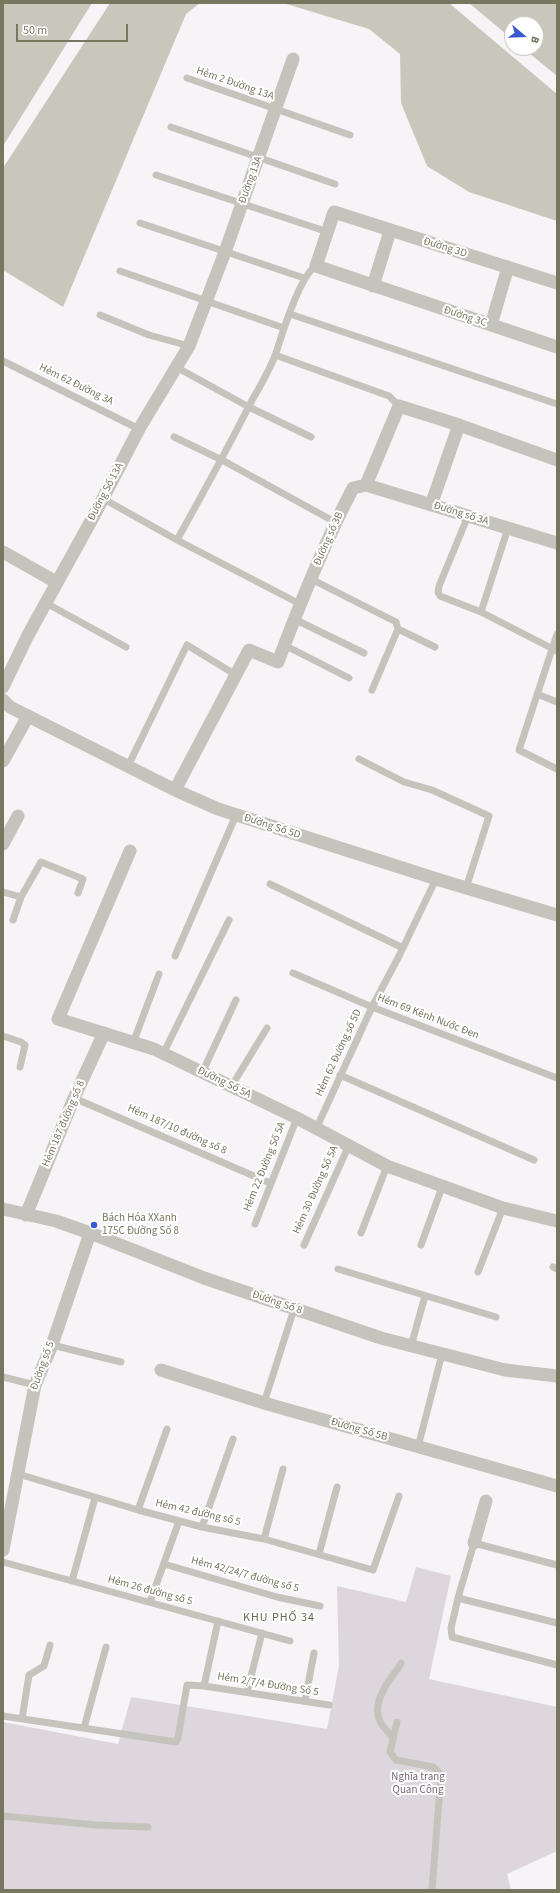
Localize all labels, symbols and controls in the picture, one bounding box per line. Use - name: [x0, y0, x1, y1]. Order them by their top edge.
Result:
- scale bar: [18, 16, 130, 42]
- north arrow: [504, 16, 544, 56]
- text: 50 m: [23, 22, 47, 39]
- text: B: [527, 34, 543, 45]
- street label: Hẻm 2 Đường 13A: [194, 65, 276, 103]
- street label: Đường 13A: [236, 154, 266, 206]
- street label: Đường 3D: [422, 235, 468, 261]
- street label: Đường 3C: [442, 304, 488, 330]
- street label: Hẻm 62 Đường 3A: [37, 361, 115, 409]
- street label: Đường Số 13A: [85, 461, 127, 523]
- street label: Đường số 3A: [432, 499, 490, 529]
- street label: Đường số 3B: [311, 510, 347, 568]
- street label: Đường Số 5D: [242, 812, 302, 842]
- street label: Hẻm 69 Kênh Nước Đen: [375, 992, 481, 1042]
- street label: Hẻm 62 Đường số 5D: [313, 1007, 365, 1099]
- street label: Đường Số 5A: [195, 1064, 253, 1102]
- street label: Hẻm 187 đường số 8: [40, 1079, 88, 1169]
- street label: Hẻm 187/10 đường số 8: [125, 1102, 229, 1158]
- street label: Hẻm 22 Đường Số 5A: [241, 1120, 289, 1214]
- street label: Hẻm 30 Đường Số 5A: [291, 1144, 341, 1236]
- place label: Bách Hóa XXanh 175C Đường Số 8: [102, 1212, 179, 1238]
- marker: Bách Hóa XXanh 175C Đường Số 8: [89, 1220, 99, 1230]
- street label: Đường Số 8: [250, 1288, 304, 1318]
- street label: Đường số 5: [28, 1340, 58, 1392]
- street label: Đường Số 5B: [329, 1416, 389, 1444]
- street label: Hẻm 42 đường số 5: [154, 1497, 242, 1529]
- street label: Hẻm 42/24/7 đường số 5: [190, 1554, 300, 1596]
- street label: Hẻm 26 đường số 5: [106, 1573, 194, 1609]
- district label: KHU PHỐ 34: [243, 1611, 315, 1625]
- street label: Hẻm 2/7/4 Đường Số 5: [216, 1670, 320, 1700]
- park label: Nghĩa trang Quan Công: [391, 1771, 445, 1797]

